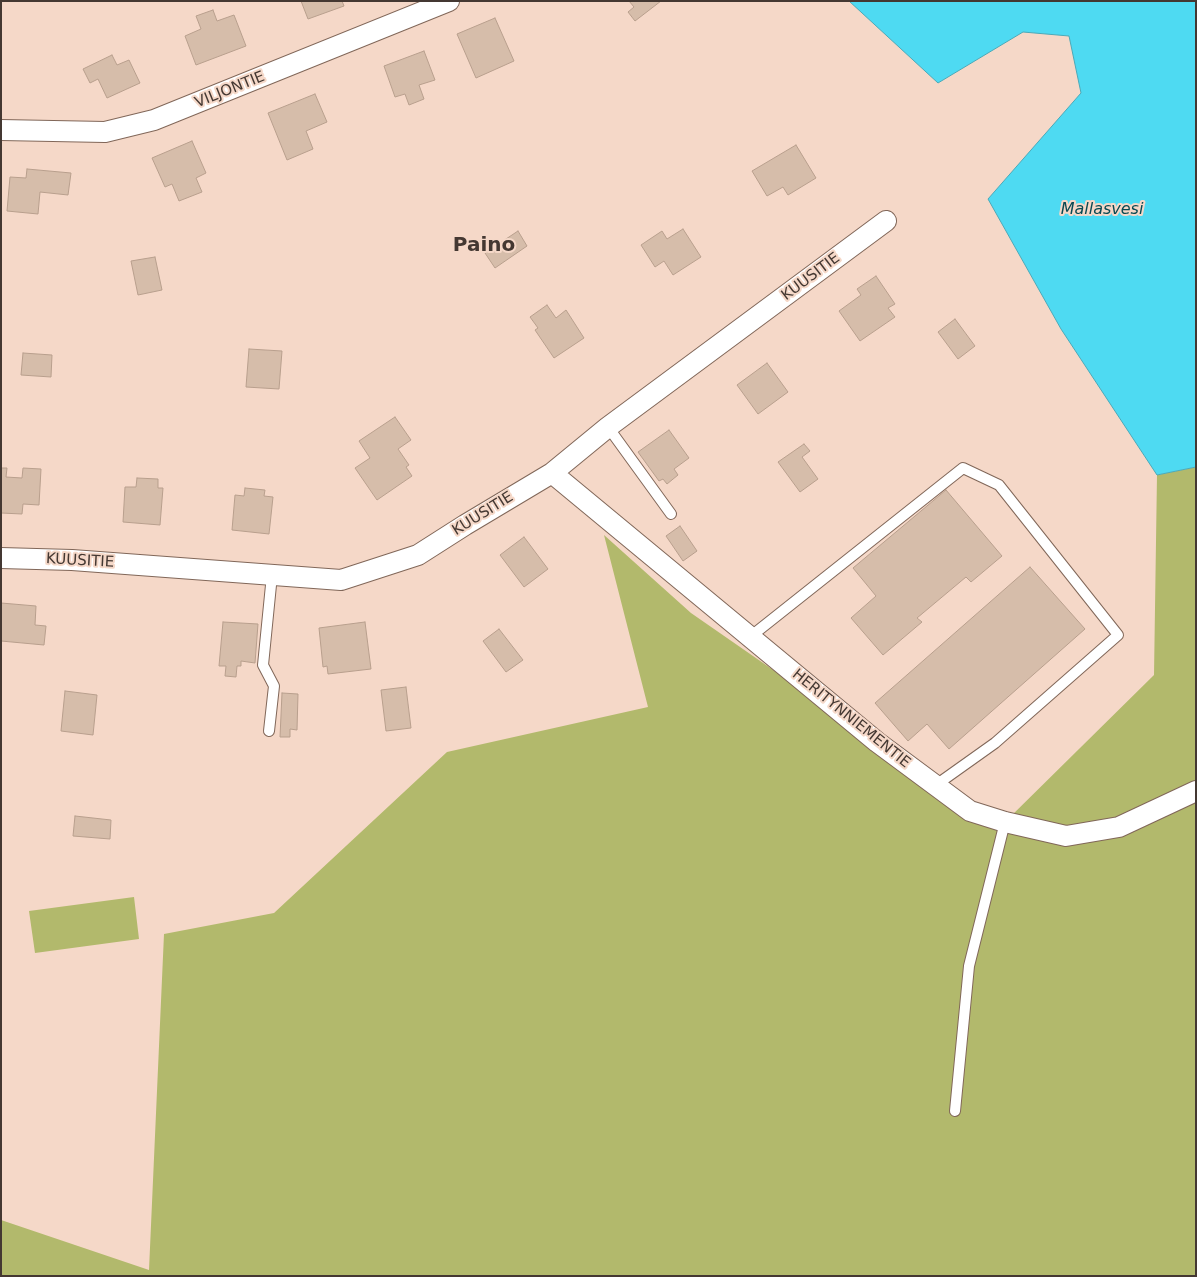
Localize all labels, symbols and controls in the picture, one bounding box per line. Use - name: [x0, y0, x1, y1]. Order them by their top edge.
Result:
- street label: VILJONTIE: [193, 68, 267, 112]
- water label: Mallasvesi: [1061, 200, 1143, 220]
- district label: Paino: [453, 234, 515, 258]
- street label: KUUSITIE: [778, 249, 844, 305]
- street label: KUUSITIE: [449, 488, 517, 540]
- street label: KUUSITIE: [45, 550, 115, 572]
- street label: HERITYNNIEMENTIE: [788, 666, 914, 772]

